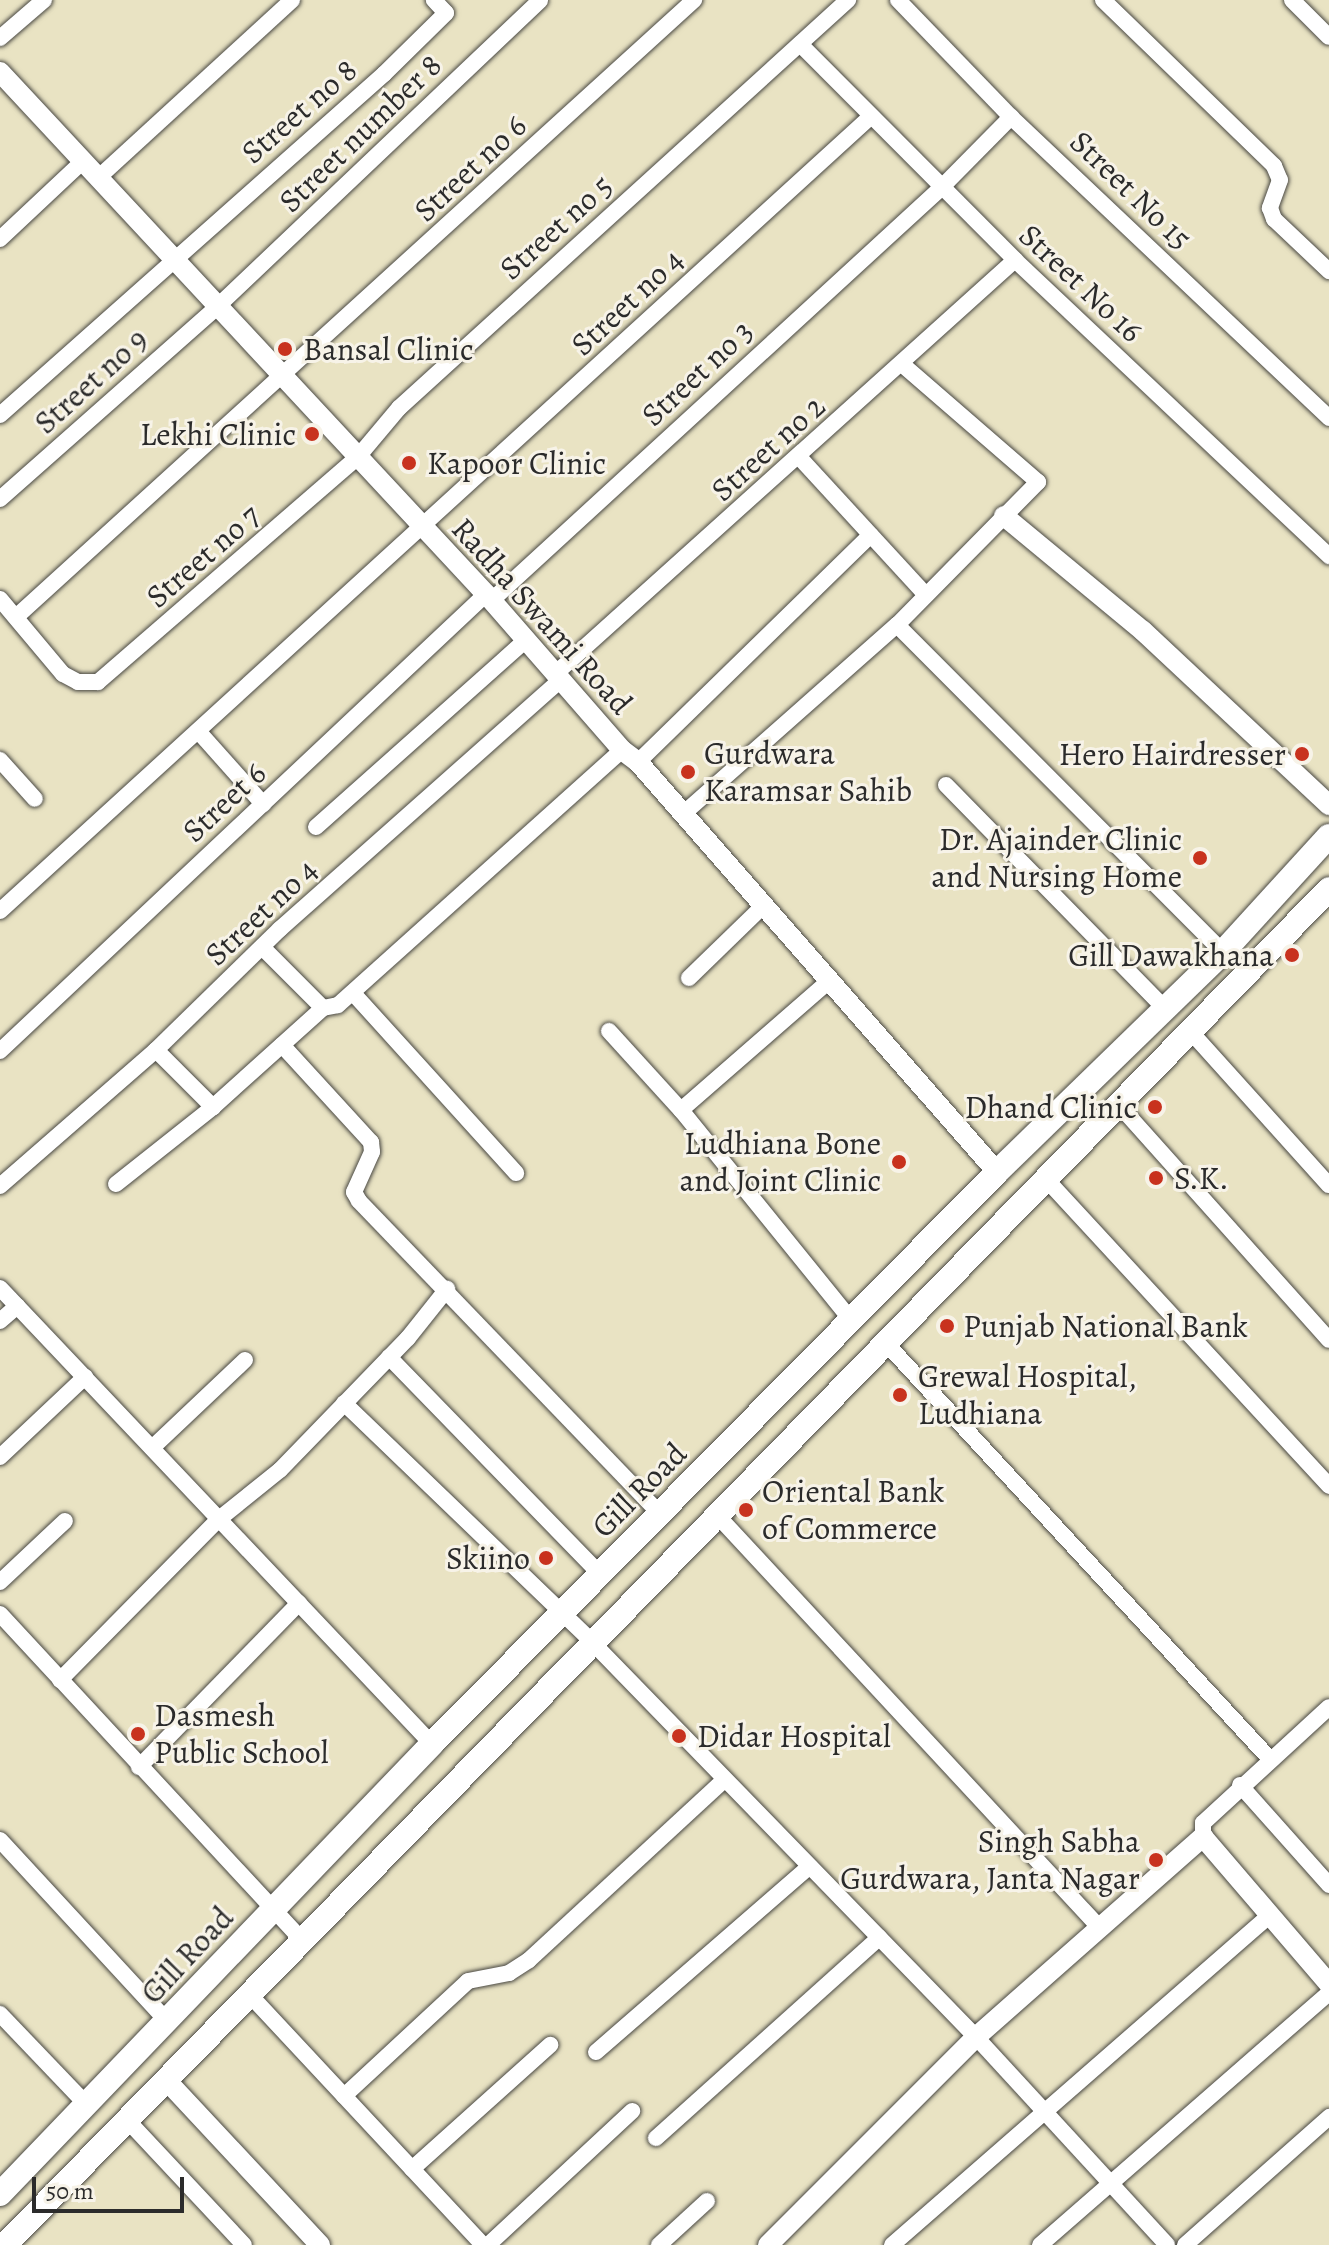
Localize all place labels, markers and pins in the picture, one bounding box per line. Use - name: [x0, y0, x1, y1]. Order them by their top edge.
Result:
- place label: Bansal Clinic: [303, 330, 473, 368]
- marker: Bansal Clinic: [274, 338, 296, 360]
- place label: Lekhi Clinic: [140, 415, 296, 453]
- marker: Lekhi Clinic: [303, 425, 321, 443]
- place label: Kapoor Clinic: [427, 444, 606, 482]
- marker: Kapoor Clinic: [398, 452, 420, 474]
- place label: Gurdwara Karamsar Sahib: [704, 735, 912, 810]
- place label: Hero Hairdresser: [1059, 735, 1286, 773]
- marker: Hero Hairdresser: [1293, 745, 1311, 763]
- marker: Gurdwara Karamsar Sahib: [679, 763, 697, 781]
- place label: Dr. Ajainder Clinic and Nursing Home: [931, 821, 1182, 896]
- marker: Dr. Ajainder Clinic and Nursing Home: [1189, 847, 1211, 869]
- place label: Gill Dawakhana: [1068, 936, 1274, 974]
- marker: Gill Dawakhana: [1281, 944, 1303, 966]
- place label: Dhand Clinic: [964, 1088, 1137, 1126]
- marker: Dhand Clinic: [1144, 1096, 1166, 1118]
- place label: Ludhiana Bone and Joint Clinic: [679, 1125, 881, 1200]
- marker: Ludhiana Bone and Joint Clinic: [888, 1151, 910, 1173]
- place label: S.K.: [1174, 1159, 1229, 1197]
- marker: S.K.: [1145, 1167, 1167, 1189]
- place label: Punjab National Bank: [963, 1307, 1248, 1345]
- marker: Punjab National Bank: [938, 1317, 956, 1335]
- place label: Grewal Hospital, Ludhiana: [918, 1358, 1137, 1433]
- marker: Grewal Hospital, Ludhiana: [889, 1384, 911, 1406]
- place label: Oriental Bank of Commerce: [762, 1473, 944, 1548]
- marker: Oriental Bank of Commerce: [737, 1501, 755, 1519]
- place label: Skiino: [446, 1539, 530, 1577]
- marker: Skiino: [537, 1549, 555, 1567]
- place label: Dasmesh Public School: [154, 1697, 329, 1772]
- place label: Didar Hospital: [697, 1717, 891, 1755]
- marker: Dasmesh Public School: [129, 1725, 147, 1743]
- marker: Didar Hospital: [668, 1725, 690, 1747]
- place label: Singh Sabha Gurdwara, Janta Nagar: [839, 1823, 1140, 1898]
- marker: Singh Sabha Gurdwara, Janta Nagar: [1147, 1851, 1165, 1869]

